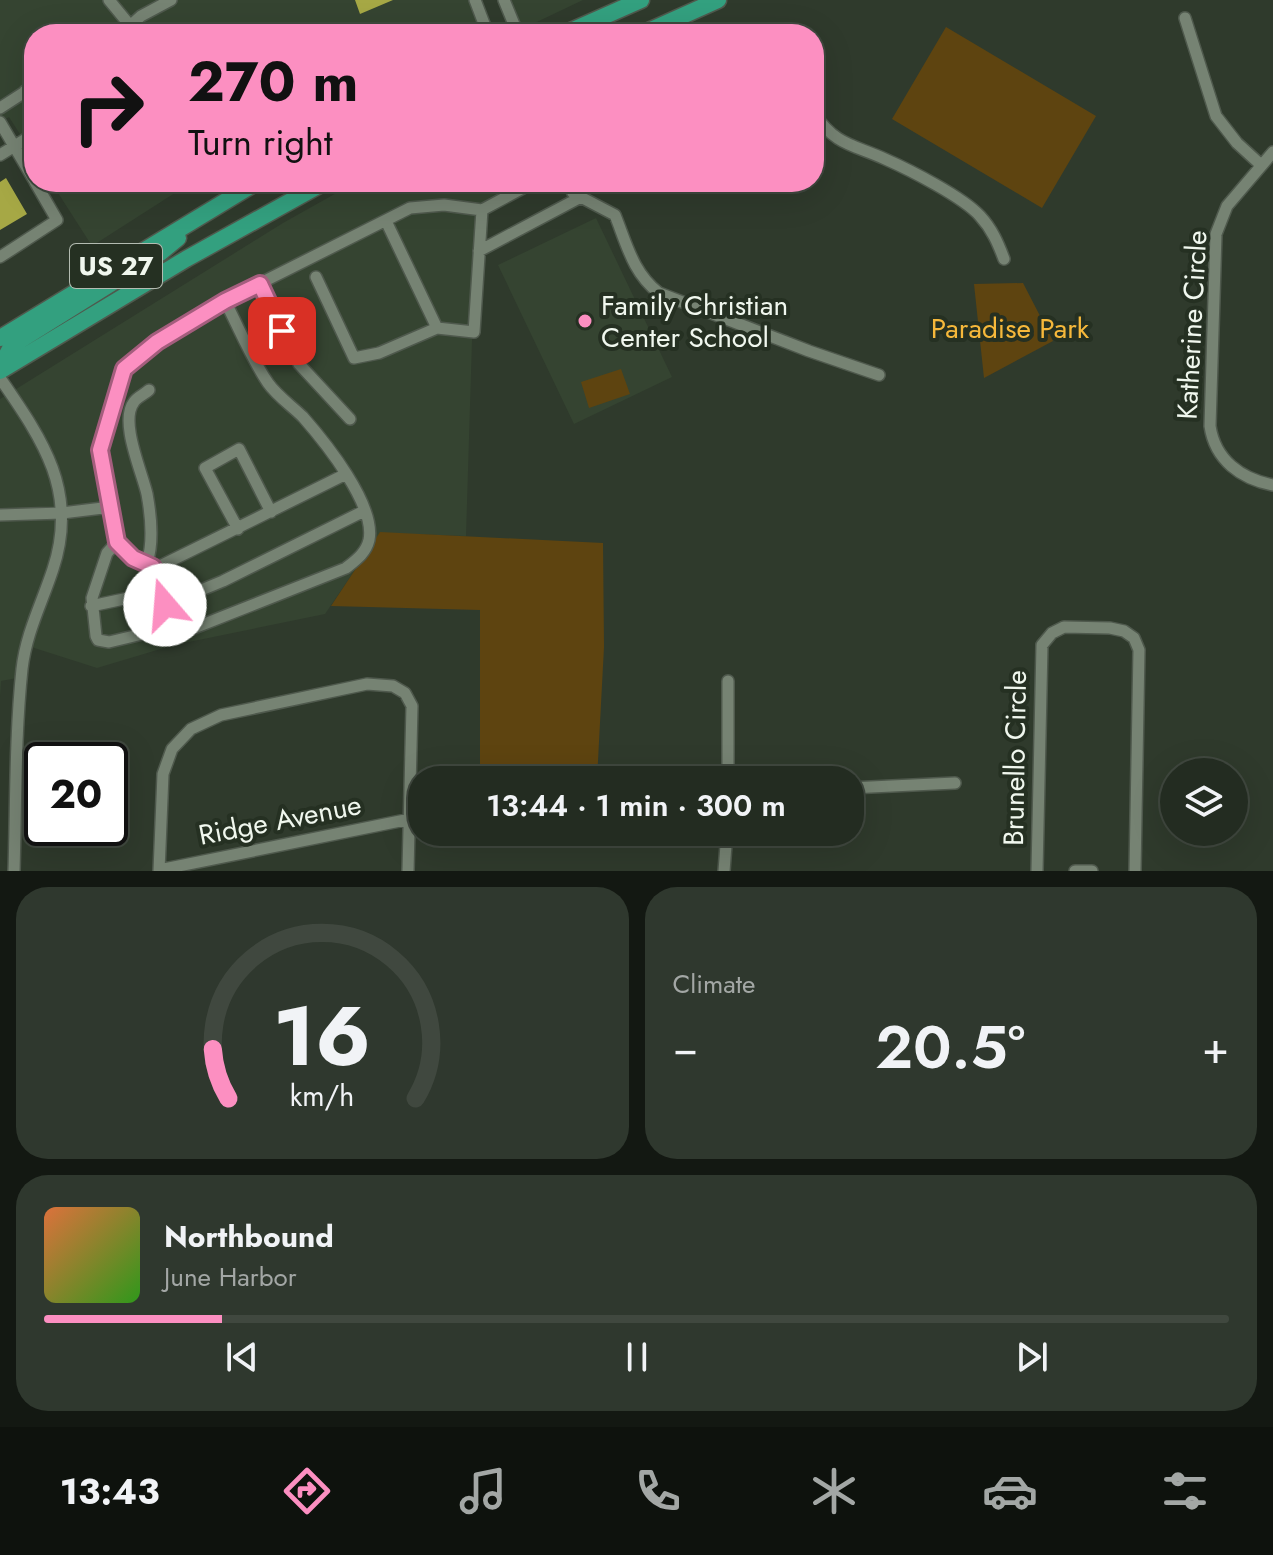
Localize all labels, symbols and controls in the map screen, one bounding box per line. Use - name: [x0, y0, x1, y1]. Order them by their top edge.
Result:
- text: 270 m: [188, 41, 358, 122]
- icon: right: [56, 56, 160, 160]
- text: Turn right: [188, 116, 333, 168]
- street label: Katherine Circle: [1167, 229, 1217, 421]
- road number: US 27: [70, 244, 162, 288]
- place label: Family Christian Center School: [601, 285, 788, 358]
- pin: [248, 297, 316, 365]
- park label: Paradise Park: [931, 308, 1090, 349]
- icon: arrive: [260, 309, 304, 353]
- marker: Family Christian Center School: [576, 312, 594, 330]
- position arrow: [123, 563, 207, 647]
- street label: Brunello Circle: [993, 670, 1037, 846]
- speed limit sign: 20: [24, 742, 128, 846]
- map controls: [1160, 758, 1248, 846]
- button: layers: [1160, 758, 1248, 846]
- street label: Ridge Avenue: [195, 784, 365, 856]
- text: 13:44 · 1 min · 300 m: [486, 784, 786, 827]
- text: Climate: [673, 965, 755, 1003]
- text: 16: [273, 976, 371, 1096]
- text: 20.5°: [875, 1004, 1025, 1091]
- text: −: [673, 1016, 698, 1080]
- text: +: [1202, 1016, 1229, 1080]
- text: km/h: [290, 1075, 355, 1117]
- text: Northbound: [164, 1215, 334, 1258]
- text: June Harbor: [164, 1258, 297, 1296]
- icon: previous: [220, 1335, 264, 1379]
- icon: pause: [615, 1335, 659, 1379]
- icon: next: [1010, 1335, 1054, 1379]
- icon: directions: [279, 1463, 335, 1519]
- icon: music: [455, 1463, 511, 1519]
- icon: phone: [630, 1463, 686, 1519]
- icon: climate: [806, 1463, 862, 1519]
- icon: car: [982, 1463, 1038, 1519]
- icon: filters: [1157, 1463, 1213, 1519]
- text: 13:43: [60, 1465, 160, 1517]

